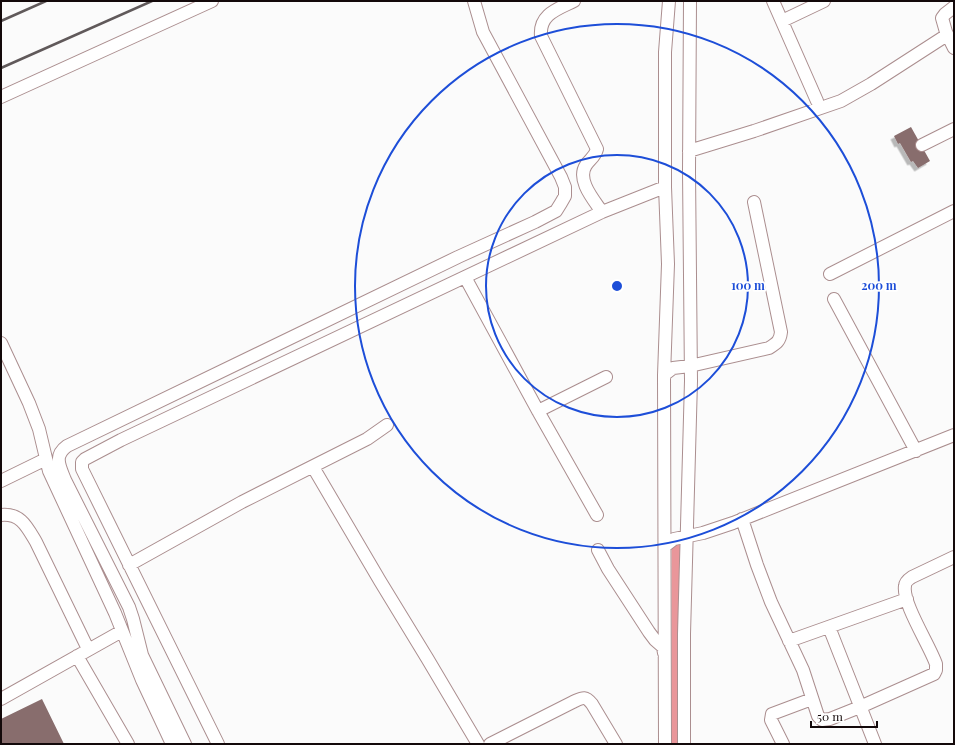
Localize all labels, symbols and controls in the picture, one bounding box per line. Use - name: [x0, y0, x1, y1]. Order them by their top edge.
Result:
- text: 100 m: [731, 277, 765, 293]
- text: 200 m: [861, 277, 897, 293]
- centre of rings: [610, 279, 624, 293]
- scale bar: [811, 703, 877, 729]
- text: 50 m: [817, 708, 843, 724]

